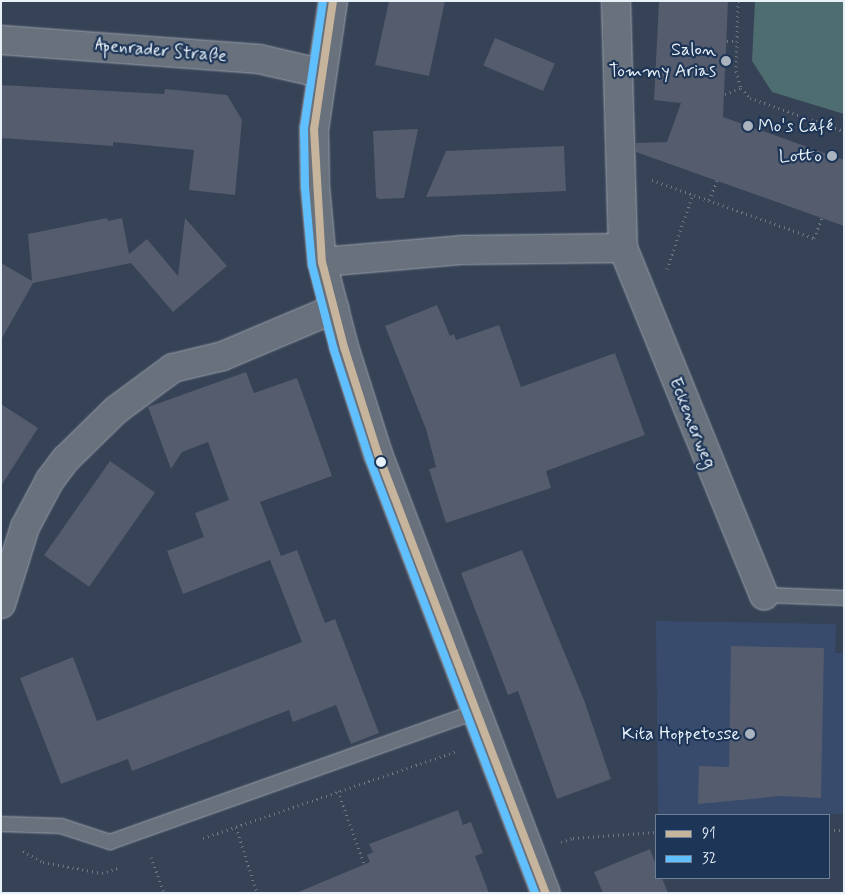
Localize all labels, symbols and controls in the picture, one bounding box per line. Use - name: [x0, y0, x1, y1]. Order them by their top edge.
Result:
- street label: Apenrader Straße: [94, 34, 228, 68]
- place label: Salon Tommy Arias: [608, 40, 716, 82]
- marker: Salon Tommy Arias: [720, 55, 732, 67]
- place label: Mo's Café: [758, 115, 836, 137]
- marker: Mo's Café: [742, 120, 754, 132]
- place label: Lotto: [779, 145, 822, 167]
- marker: Lotto: [826, 150, 838, 162]
- street label: Eckenerweg: [664, 374, 720, 472]
- unlabelled marker: [376, 457, 386, 467]
- place label: Kita Hoppetosse: [620, 723, 740, 745]
- marker: Kita Hoppetosse: [744, 728, 756, 740]
- legend: [655, 814, 830, 879]
- text: 91: [702, 824, 716, 844]
- text: 32: [702, 849, 717, 869]

